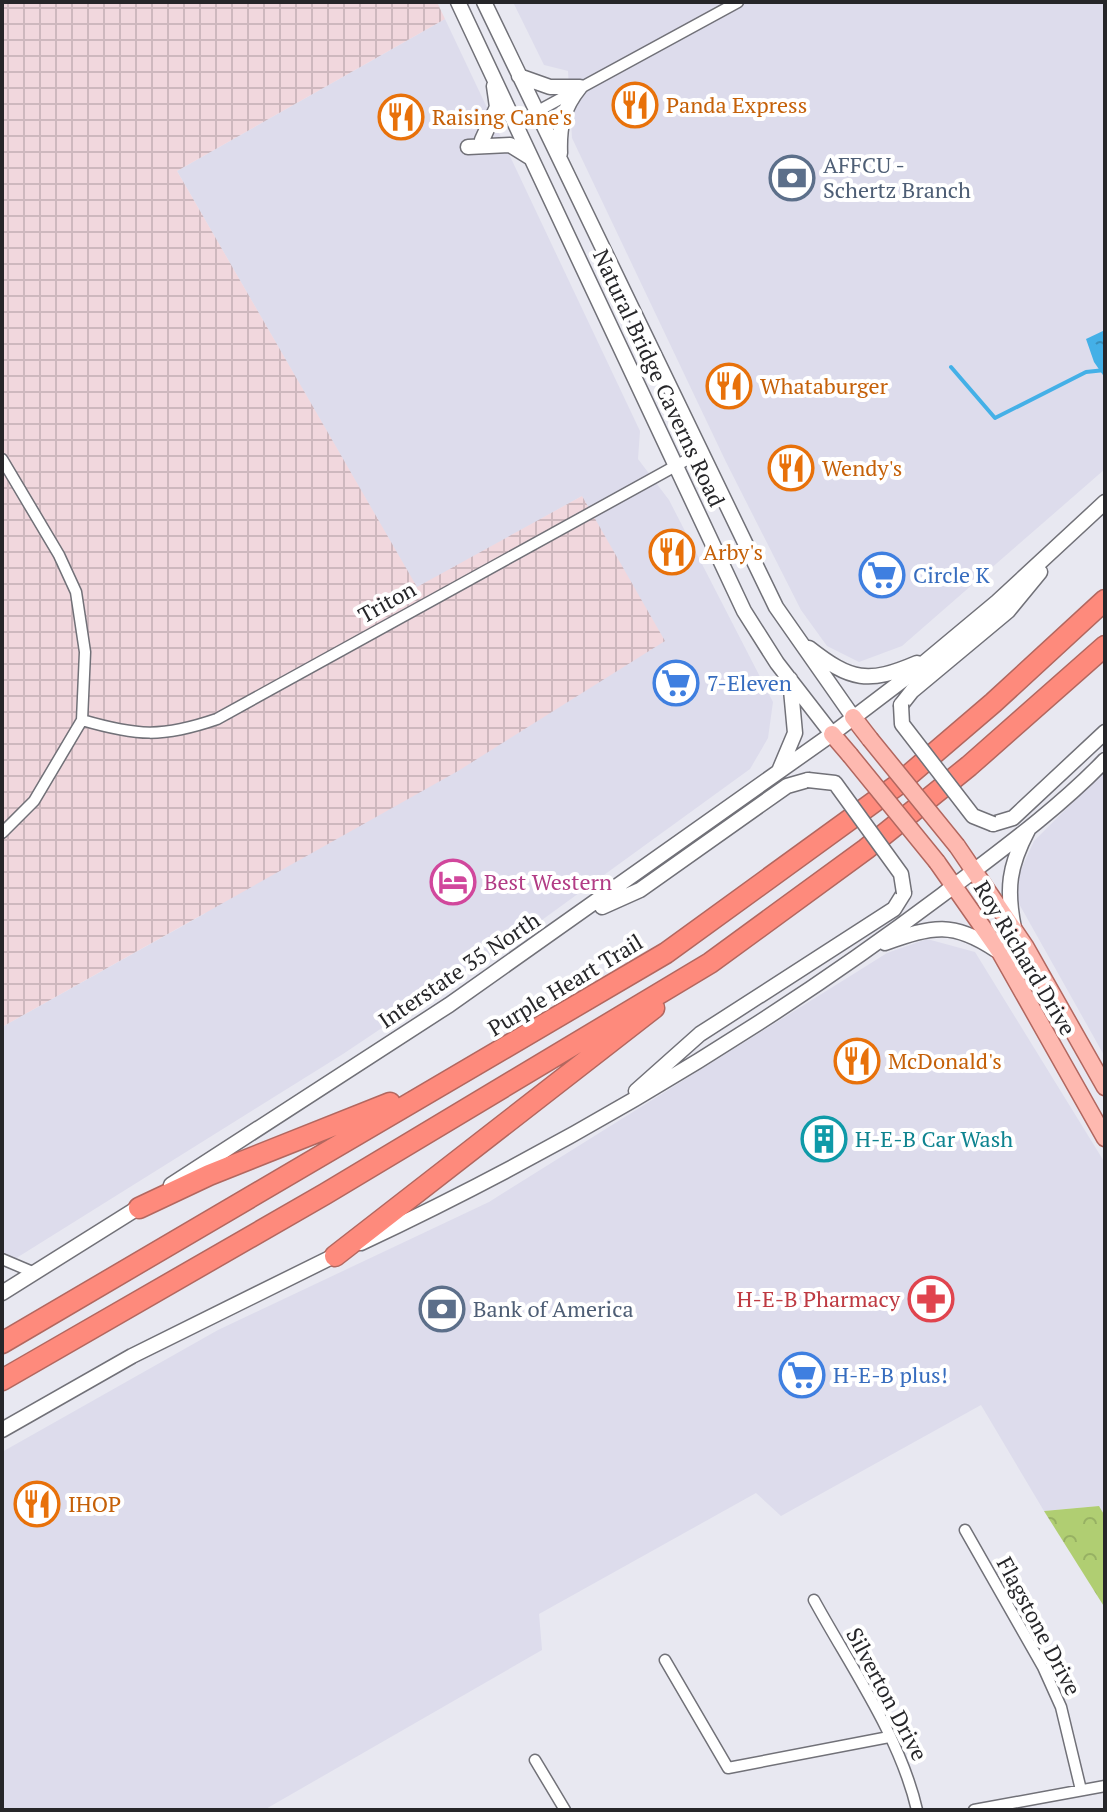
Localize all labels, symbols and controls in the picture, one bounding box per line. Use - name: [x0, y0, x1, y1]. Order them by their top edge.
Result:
- restaurant icon: Panda Express: [611, 81, 659, 129]
- place label: Panda Express: [666, 90, 807, 119]
- restaurant icon: Raising Cane's: [377, 93, 425, 141]
- place label: Raising Cane's: [432, 102, 572, 131]
- place label: AFFCU - Schertz Branch: [823, 150, 971, 204]
- bank icon: AFFCU - Schertz Branch: [768, 154, 816, 202]
- street label: Natural Bridge Caverns Road: [587, 244, 732, 511]
- restaurant icon: Whataburger: [705, 362, 753, 410]
- place label: Whataburger: [760, 371, 889, 400]
- restaurant icon: Wendy's: [767, 444, 815, 492]
- place label: Wendy's: [822, 453, 902, 482]
- restaurant icon: Arby's: [648, 528, 696, 576]
- place label: Arby's: [703, 537, 763, 566]
- supermarket icon: Circle K: [858, 551, 906, 599]
- place label: Circle K: [913, 560, 991, 589]
- street label: Triton: [353, 574, 421, 629]
- supermarket icon: 7-Eleven: [652, 659, 700, 707]
- place label: 7-Eleven: [707, 668, 792, 697]
- hotel icon: Best Western: [429, 858, 477, 906]
- place label: Best Western: [484, 867, 612, 896]
- street label: Roy Richard Drive: [968, 875, 1083, 1040]
- street label: Interstate 35 North: [372, 905, 545, 1034]
- street label: Purple Heart Trail: [482, 927, 647, 1042]
- restaurant icon: McDonald's: [833, 1037, 881, 1085]
- place label: McDonald's: [888, 1046, 1002, 1075]
- building icon: H-E-B Car Wash: [800, 1115, 848, 1163]
- place label: H-E-B Car Wash: [855, 1124, 1013, 1153]
- pharmacy icon: H-E-B Pharmacy: [907, 1275, 955, 1323]
- place label: H-E-B Pharmacy: [737, 1284, 901, 1313]
- bank icon: Bank of America: [418, 1285, 466, 1333]
- place label: Bank of America: [473, 1294, 634, 1323]
- supermarket icon: H-E-B plus!: [778, 1351, 826, 1399]
- place label: H-E-B plus!: [833, 1360, 948, 1389]
- restaurant icon: IHOP: [13, 1480, 61, 1528]
- place label: IHOP: [68, 1489, 121, 1518]
- street label: Flagstone Drive: [991, 1551, 1088, 1700]
- street label: Silverton Drive: [840, 1622, 935, 1765]

